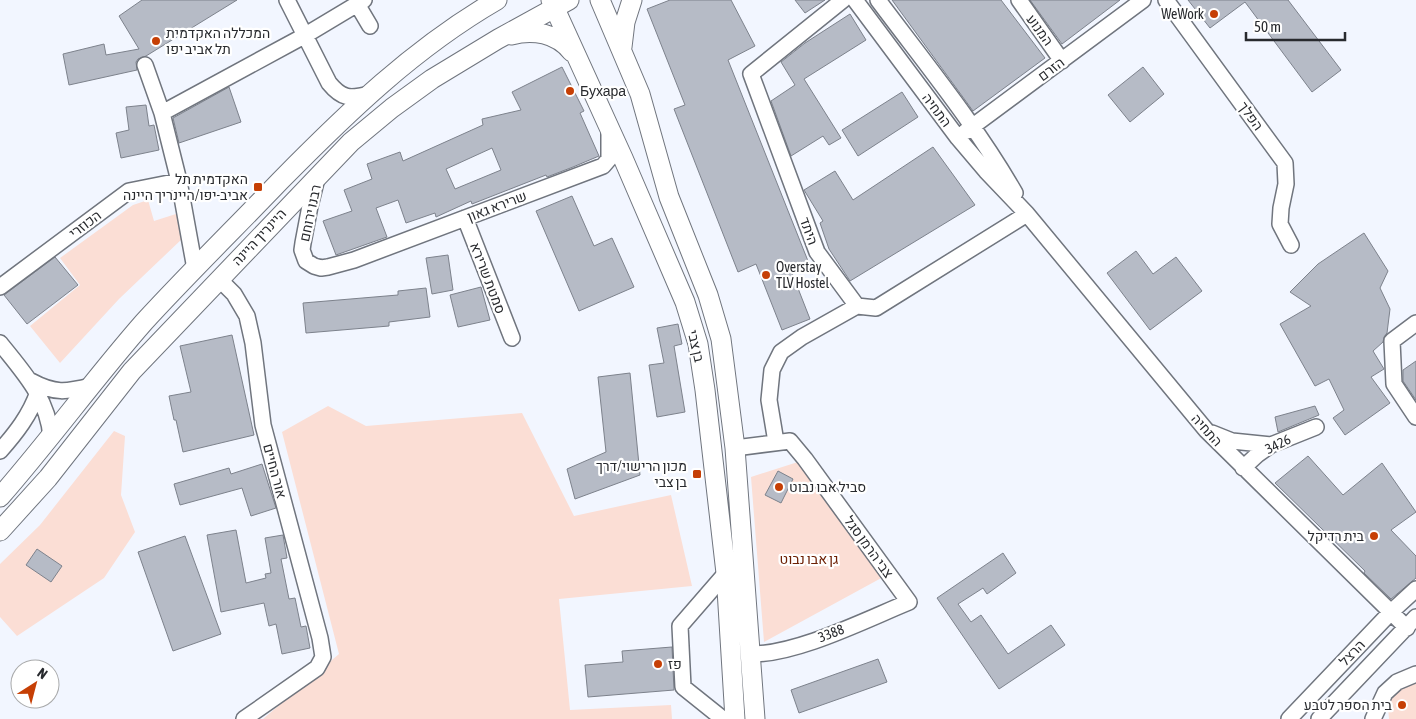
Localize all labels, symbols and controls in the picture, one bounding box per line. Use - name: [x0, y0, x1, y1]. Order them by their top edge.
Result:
- place label: WeWork: [1161, 6, 1204, 22]
- marker: WeWork: [1208, 8, 1220, 20]
- scale bar: [1246, 10, 1345, 42]
- street label: המנוע: [1023, 11, 1057, 49]
- text: 50 m: [1254, 18, 1281, 35]
- place label: המכללה האקדמית תל אביב יפו: [166, 25, 270, 57]
- marker: המכללה האקדמית תל אביב יפו: [150, 35, 162, 47]
- street label: הזרם: [1035, 54, 1067, 84]
- place label: Бухара: [580, 83, 626, 99]
- marker: Бухара: [564, 85, 576, 97]
- street label: התחיה: [919, 90, 955, 130]
- street label: הפלך: [1235, 99, 1267, 133]
- place label: האקדמית תל אביב-יפו/היינריך היינה: [123, 171, 248, 203]
- marker: האקדמית תל אביב-יפו/היינריך היינה: [252, 181, 264, 193]
- street label: רבנו ירוחם: [296, 183, 324, 243]
- street label: שרירא גאון: [465, 187, 529, 225]
- street label: היינריך היינה: [229, 205, 289, 269]
- street label: הכוזרי: [66, 207, 104, 241]
- street label: היתד: [797, 215, 821, 247]
- street label: סמטת שרירא: [467, 240, 509, 316]
- place label: Overstay TLV Hostel: [776, 259, 829, 291]
- marker: Overstay TLV Hostel: [760, 269, 772, 281]
- street label: בן צבי: [685, 328, 708, 364]
- street label: התחיה: [1188, 411, 1226, 449]
- street label: 3426: [1263, 431, 1294, 457]
- street label: אור החיים: [260, 442, 290, 500]
- place label: מכון הרישוי/דרך בן צבי: [596, 458, 688, 490]
- marker: מכון הרישוי/דרך בן צבי: [691, 468, 703, 480]
- place label: סביל אבו נבוט: [789, 479, 866, 495]
- marker: סביל אבו נבוט: [773, 481, 785, 493]
- street label: צבי הרמן סגל: [841, 513, 897, 581]
- place label: בית רדיקל: [1307, 528, 1365, 544]
- marker: בית רדיקל: [1368, 530, 1380, 542]
- park label: גן אבו נבוט: [780, 551, 838, 567]
- street label: 3388: [816, 621, 847, 645]
- street label: הרצל: [1336, 637, 1368, 669]
- place label: פז: [668, 656, 682, 672]
- marker: פז: [652, 658, 664, 670]
- north arrow: [10, 659, 60, 709]
- text: N: [35, 665, 51, 682]
- place label: בית הספר לטבע: [1304, 697, 1393, 713]
- marker: בית הספר לטבע: [1396, 699, 1408, 711]

